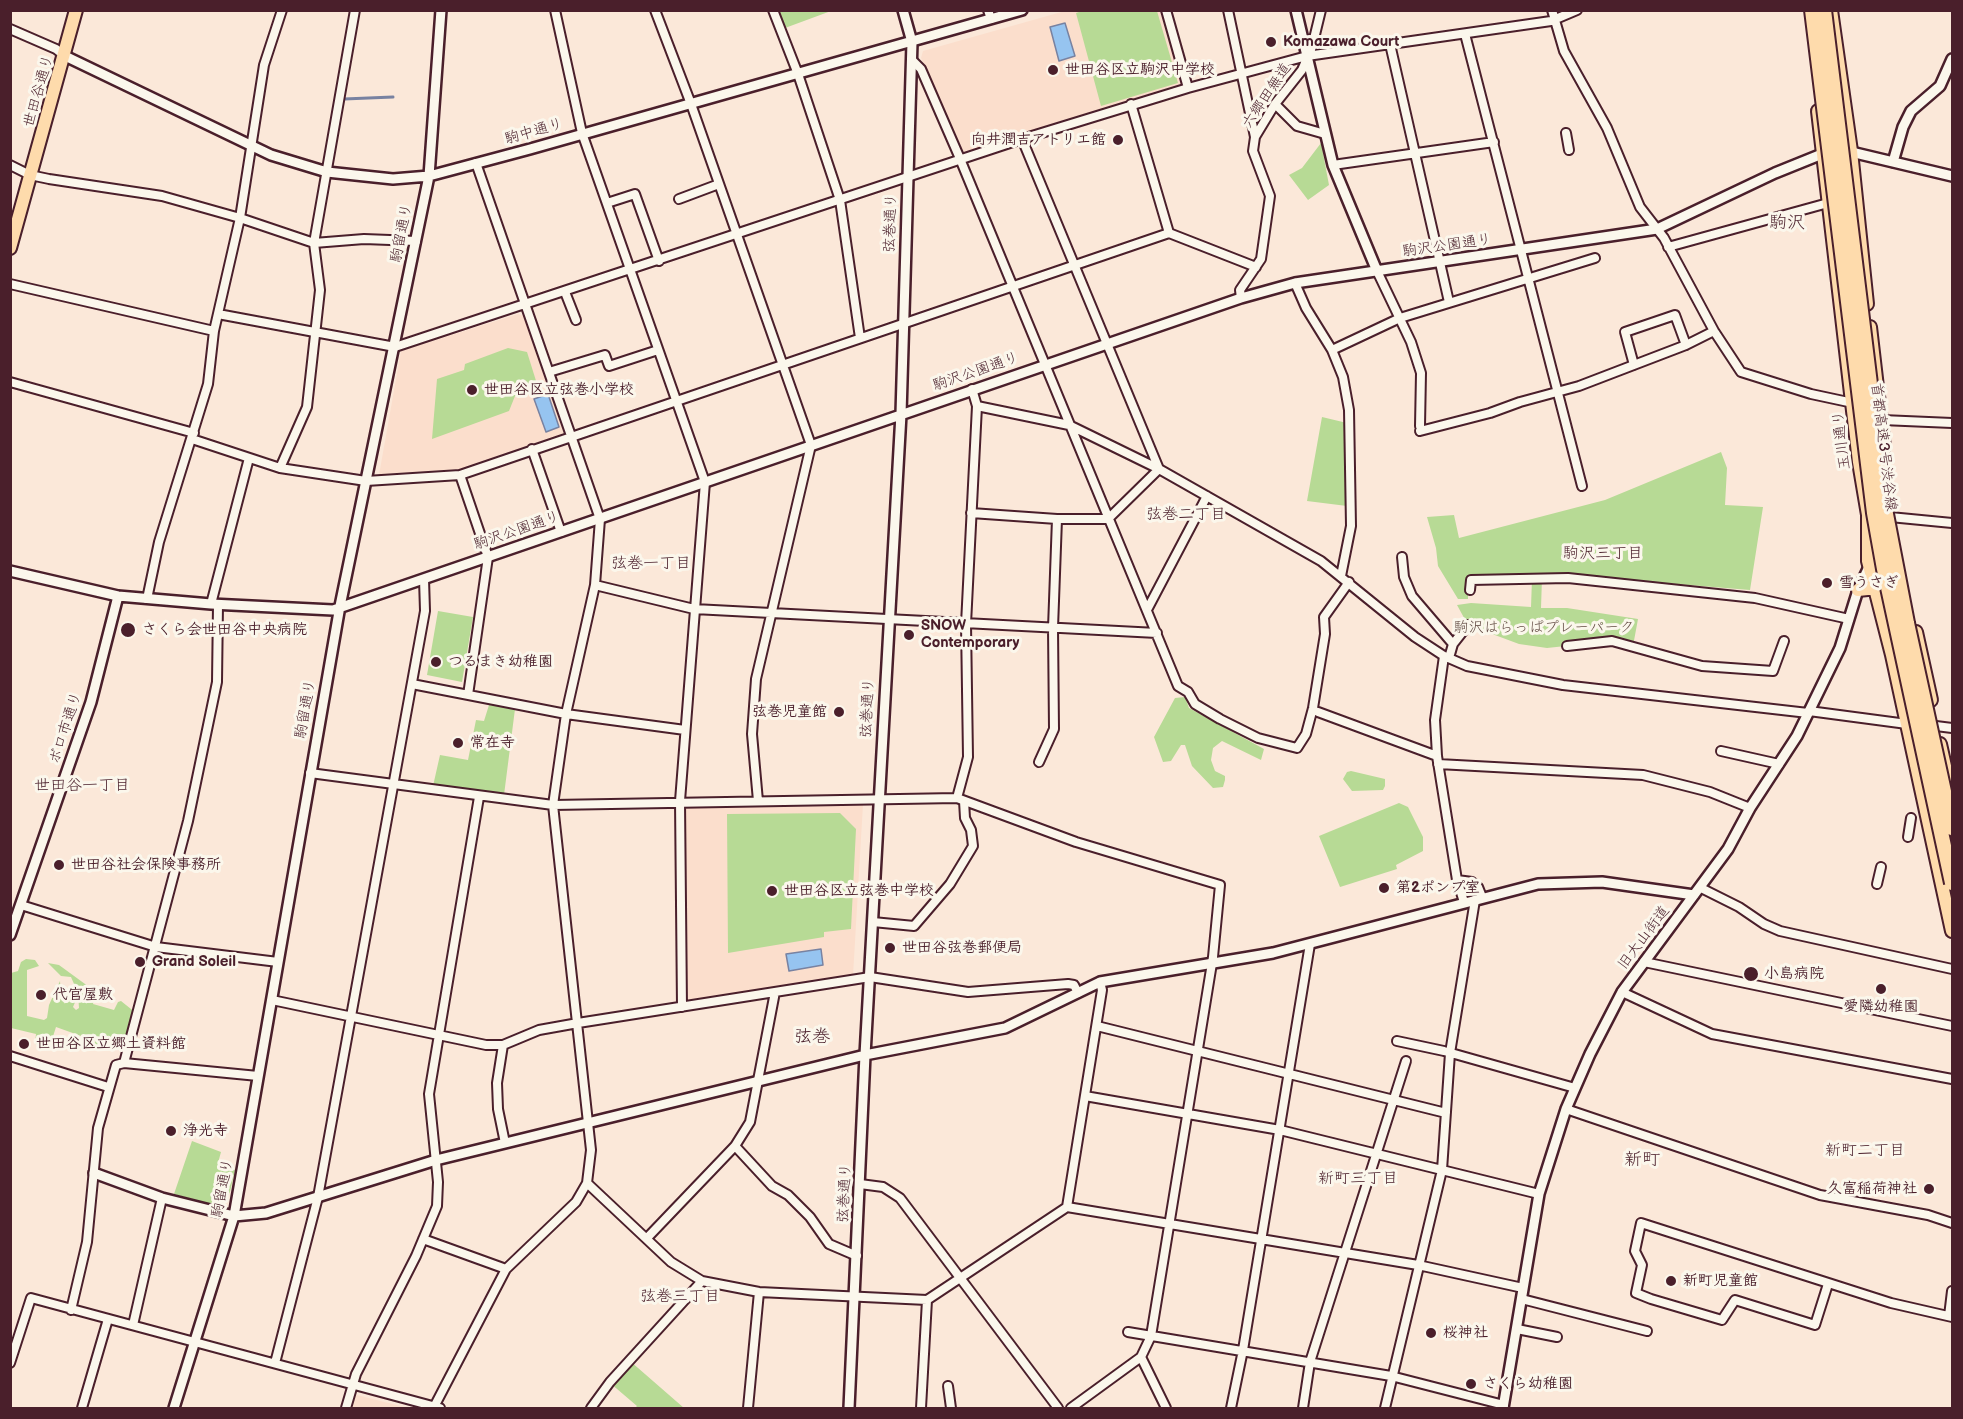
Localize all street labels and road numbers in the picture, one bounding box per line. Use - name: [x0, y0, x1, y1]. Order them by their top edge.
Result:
- street label: 世田谷通り: [20, 52, 58, 130]
- street label: 六郷田無道: [1239, 60, 1295, 132]
- street label: 駒中通り: [503, 115, 565, 149]
- street label: 弦巻通り: [881, 193, 901, 253]
- street label: 駒留通り: [387, 202, 417, 264]
- street label: 駒沢公園通り: [1401, 231, 1493, 261]
- street label: 駒沢公園通り: [931, 349, 1021, 395]
- street label: 首都高速3号渋谷線: [1866, 382, 1900, 512]
- street label: 玉川通り: [1829, 409, 1855, 471]
- street label: 駒沢公園通り: [472, 508, 562, 554]
- street label: 駒留通り: [292, 678, 320, 740]
- street label: 弦巻通り: [857, 678, 879, 738]
- street label: ボロ市通り: [46, 690, 86, 766]
- street label: 旧大山街道: [1614, 903, 1674, 973]
- street label: 駒留通り: [208, 1157, 238, 1219]
- street label: 弦巻通り: [834, 1163, 856, 1223]

